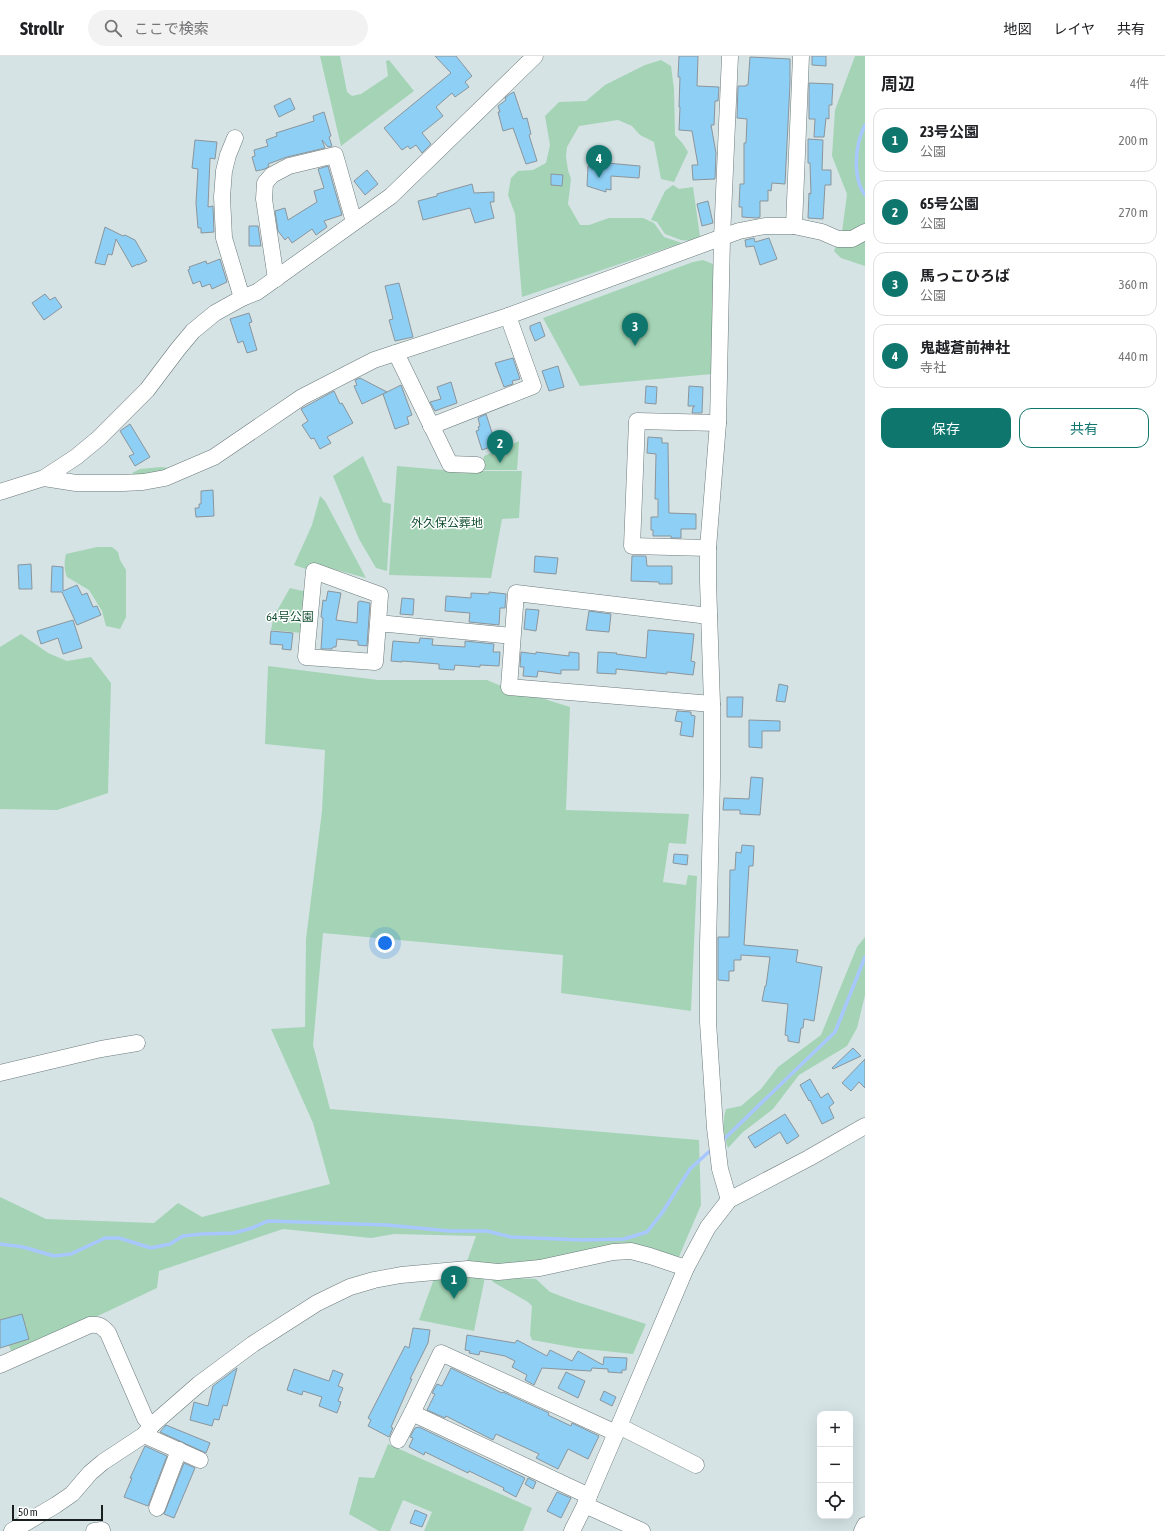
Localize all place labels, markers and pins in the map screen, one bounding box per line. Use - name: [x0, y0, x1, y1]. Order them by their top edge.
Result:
- pin: 4: [586, 145, 612, 178]
- pin: 3: [622, 313, 648, 346]
- pin: 2: [487, 430, 513, 463]
- pin: 1: [441, 1266, 467, 1299]

